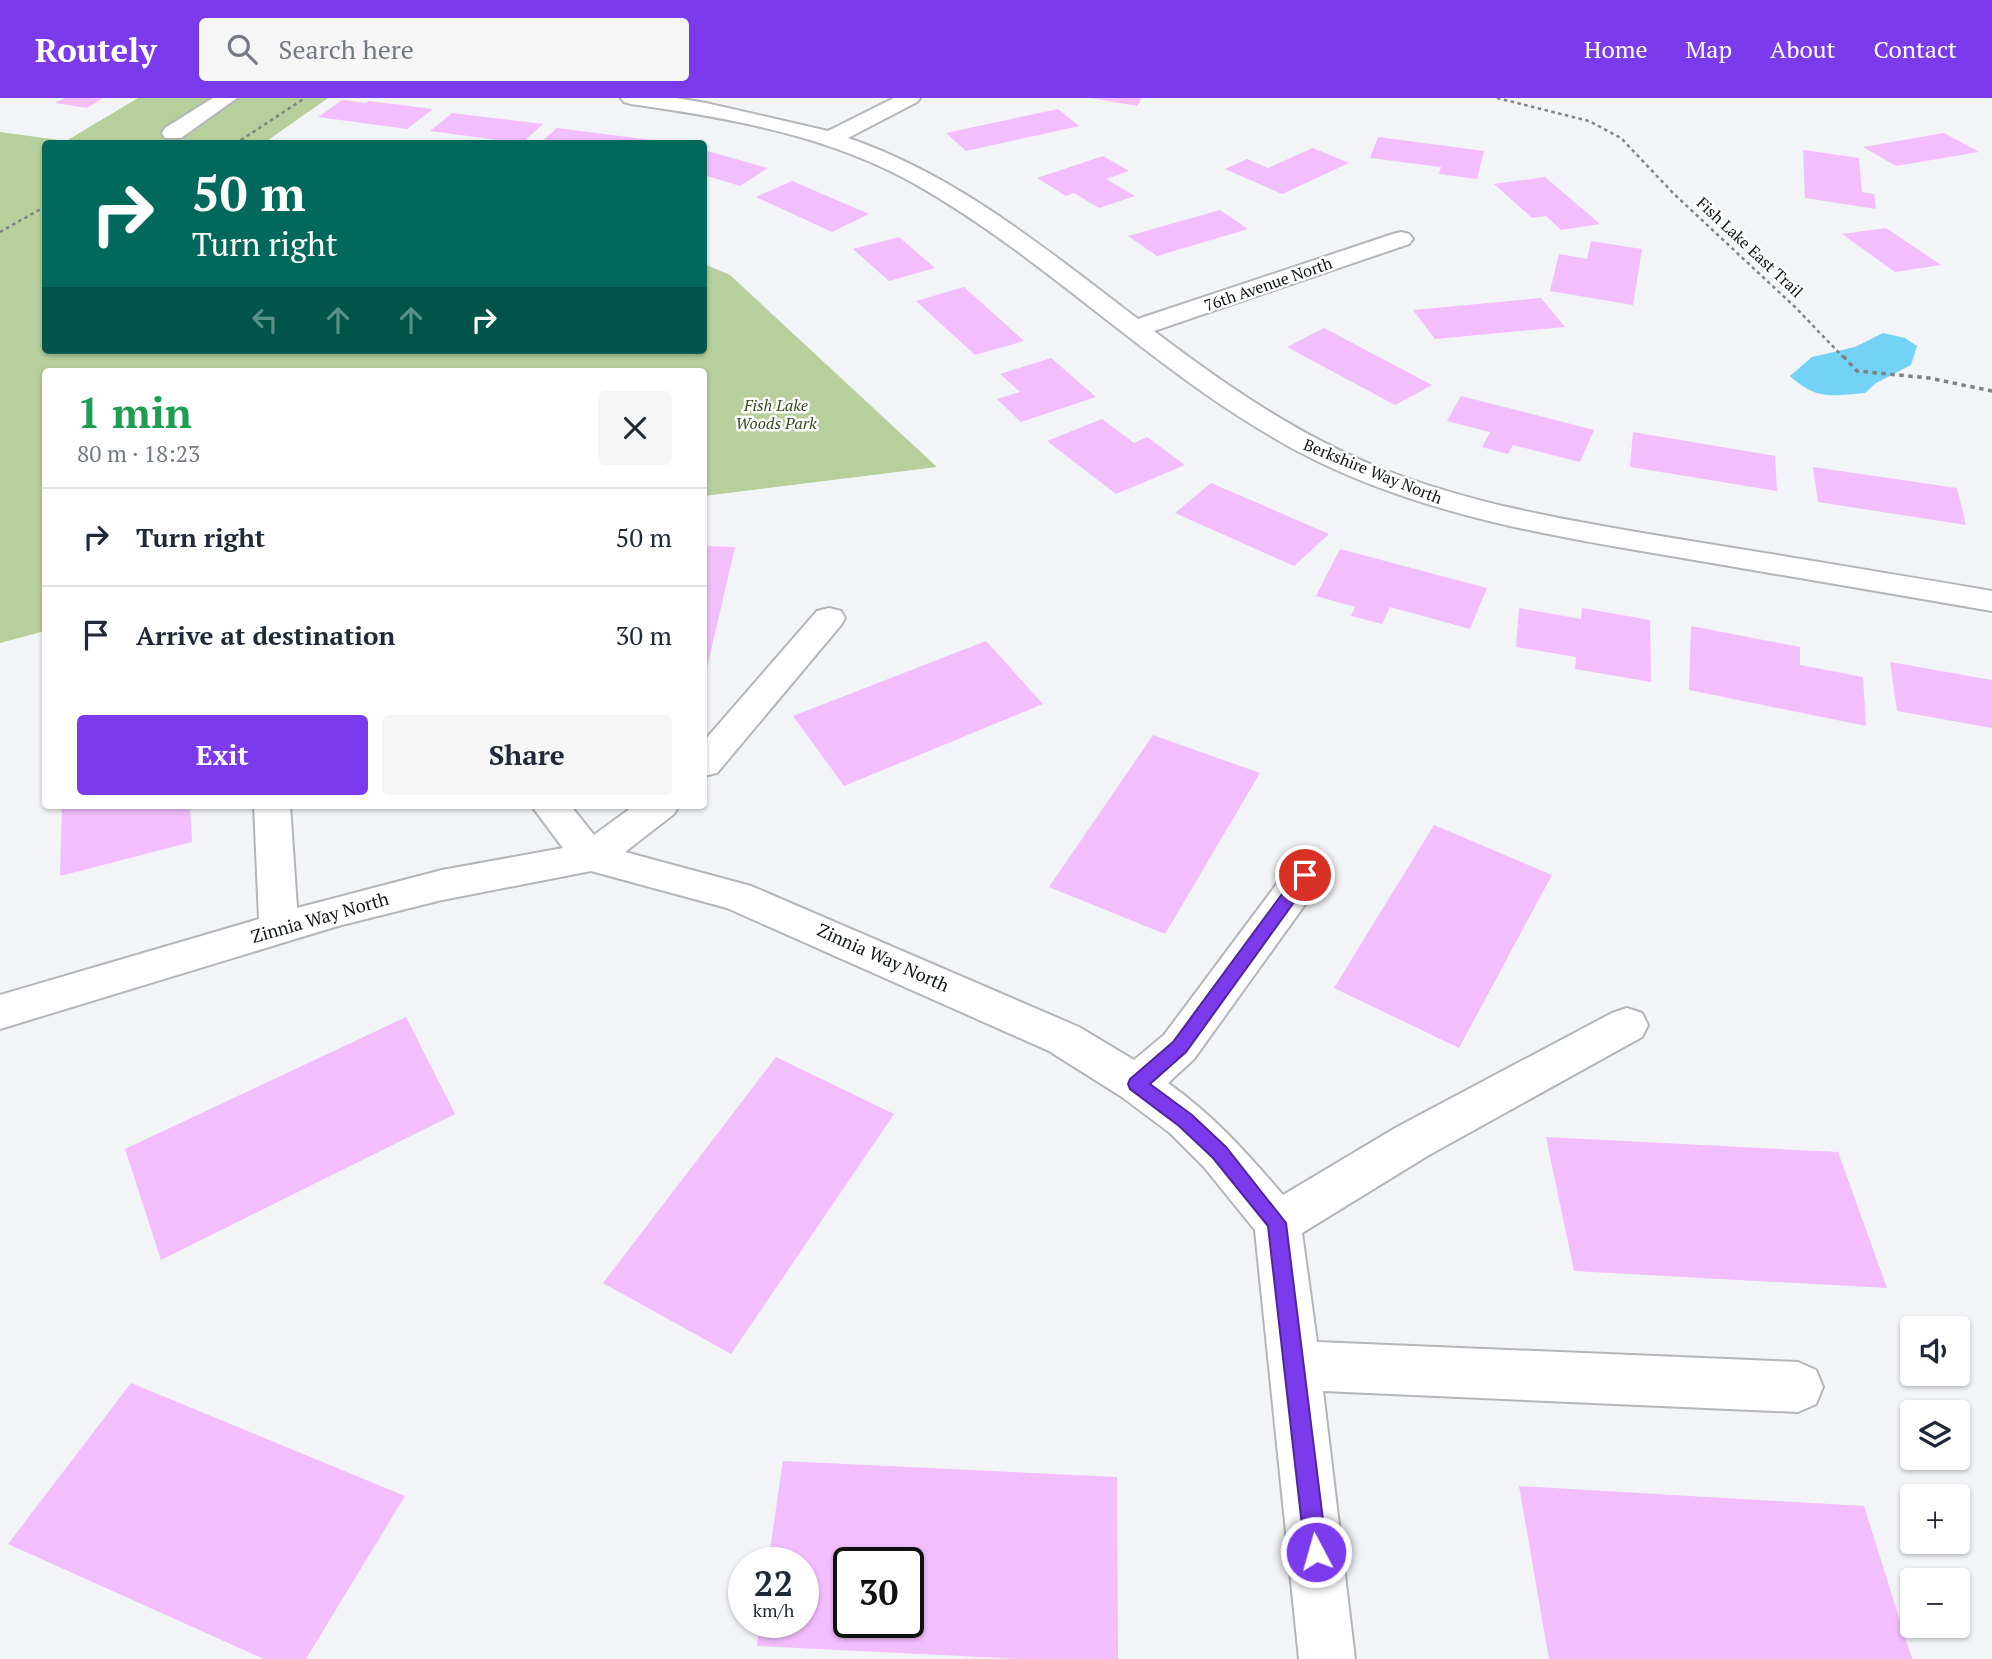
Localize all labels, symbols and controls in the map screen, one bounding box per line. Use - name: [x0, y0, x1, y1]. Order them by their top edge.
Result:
- search box: [199, 18, 689, 81]
- text: Routely: [35, 28, 157, 71]
- icon: search: [223, 30, 261, 68]
- text: Search here: [279, 32, 414, 66]
- text: Home: [1584, 33, 1648, 65]
- text: Map: [1686, 33, 1732, 65]
- text: About: [1770, 33, 1836, 65]
- text: Contact: [1874, 33, 1957, 65]
- text: 50 m: [192, 160, 306, 225]
- icon: right: [77, 168, 168, 259]
- street label: Fish Lake East Trail: [1692, 192, 1808, 302]
- text: Turn right: [192, 223, 338, 265]
- street label: 76th Avenue North: [1201, 252, 1336, 316]
- icon: left: [246, 301, 284, 339]
- icon: ahead: [319, 301, 357, 339]
- icon: ahead: [392, 301, 430, 339]
- icon: right: [465, 301, 503, 339]
- text: 1 min: [77, 384, 192, 440]
- button: close: [598, 391, 672, 465]
- park label: Fish Lake Woods Park: [735, 394, 817, 434]
- street label: Berkshire Way North: [1300, 433, 1446, 509]
- text: 80 m · 18:23: [77, 438, 200, 469]
- icon: right: [77, 518, 115, 556]
- text: Turn right: [136, 520, 265, 554]
- text: 50 m: [616, 520, 672, 554]
- icon: arrive: [77, 616, 115, 654]
- text: Arrive at destination: [136, 618, 395, 652]
- text: 30 m: [616, 618, 672, 652]
- button: Exit: [77, 715, 368, 795]
- button: Share: [382, 715, 672, 795]
- pin: [1275, 845, 1335, 905]
- icon: arrive: [1286, 856, 1324, 894]
- street label: Zinnia Way North: [248, 886, 392, 948]
- street label: Zinnia Way North: [814, 917, 954, 997]
- map controls: [1900, 1316, 1970, 1638]
- button: sound: [1900, 1316, 1970, 1386]
- button: layers: [1900, 1400, 1970, 1470]
- button: +: [1900, 1484, 1970, 1554]
- position arrow: [1279, 1515, 1353, 1589]
- speed limit sign: 30: [833, 1547, 924, 1638]
- text: 22: [754, 1560, 793, 1606]
- button: −: [1900, 1568, 1970, 1638]
- text: km/h: [753, 1598, 794, 1622]

